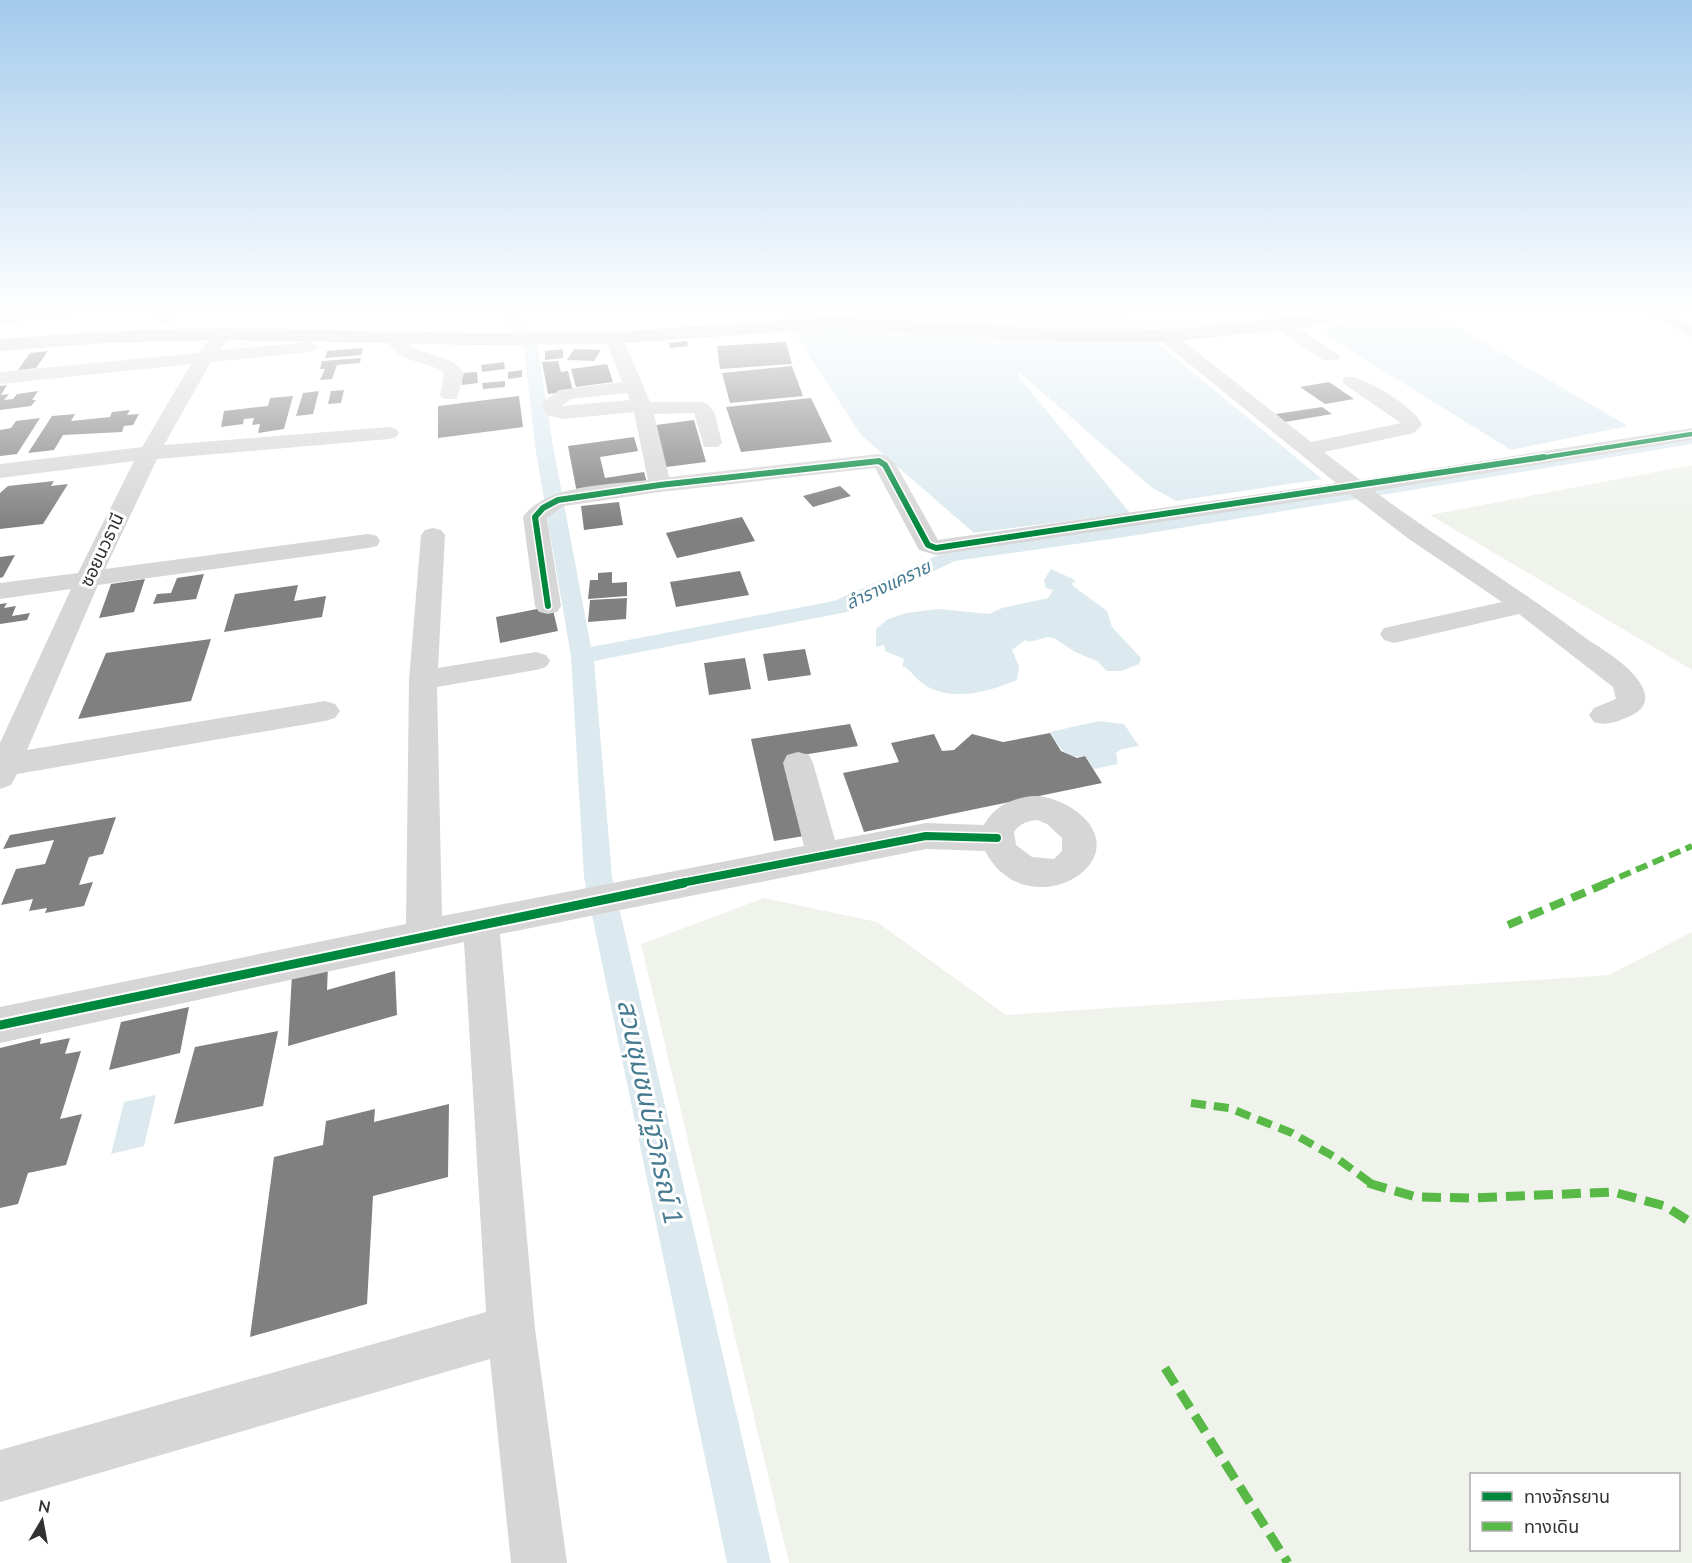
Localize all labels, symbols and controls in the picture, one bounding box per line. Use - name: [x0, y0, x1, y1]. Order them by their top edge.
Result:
- street label: ซอยนวธานี: [74, 509, 129, 590]
- water label: ลำรางแคราย: [842, 554, 935, 614]
- water label: สวนชุมชนปัฐวิกรณ์ 1: [609, 996, 691, 1228]
- legend: [1470, 1473, 1680, 1551]
- text: ทางจักรยาน: [1524, 1485, 1610, 1508]
- north arrow: [12, 1491, 72, 1551]
- text: N: [37, 1495, 52, 1517]
- text: ทางเดิน: [1524, 1515, 1579, 1538]

